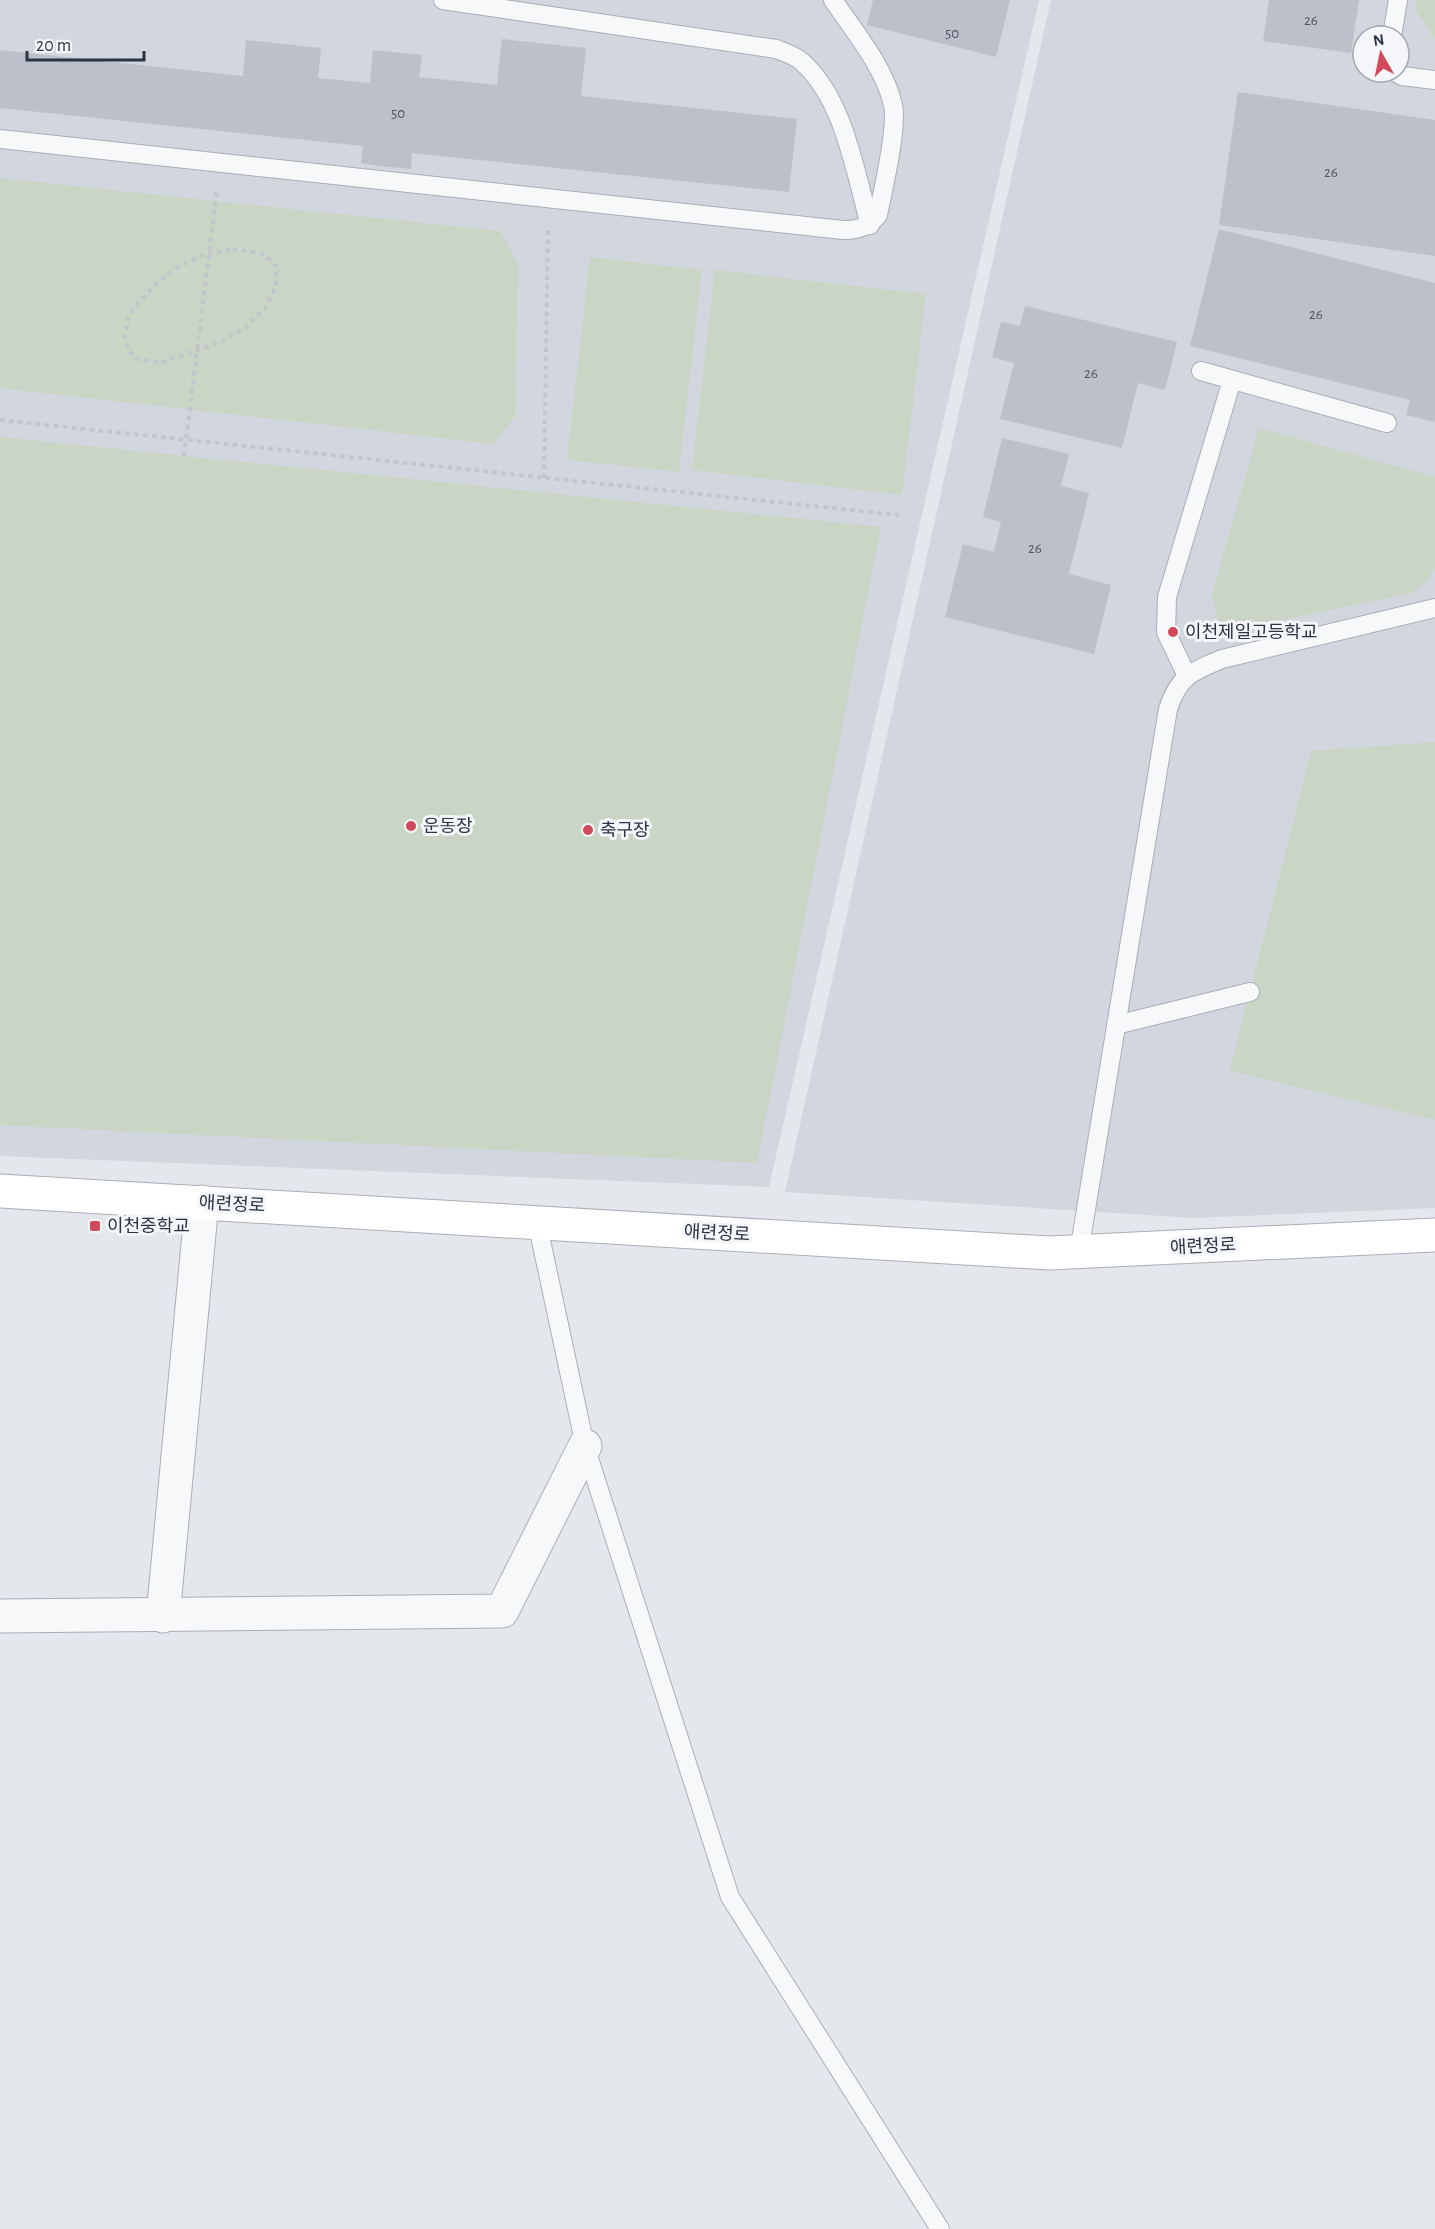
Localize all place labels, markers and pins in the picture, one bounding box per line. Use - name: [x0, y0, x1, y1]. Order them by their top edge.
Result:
- place label: 이천제일고등학교: [1185, 622, 1317, 642]
- marker: 이천제일고등학교: [1166, 625, 1180, 639]
- place label: 운동장: [423, 816, 473, 836]
- marker: 운동장: [404, 819, 418, 833]
- place label: 축구장: [600, 820, 650, 840]
- marker: 축구장: [581, 823, 595, 837]
- place label: 이천중학교: [107, 1216, 190, 1236]
- marker: 이천중학교: [88, 1219, 102, 1233]

